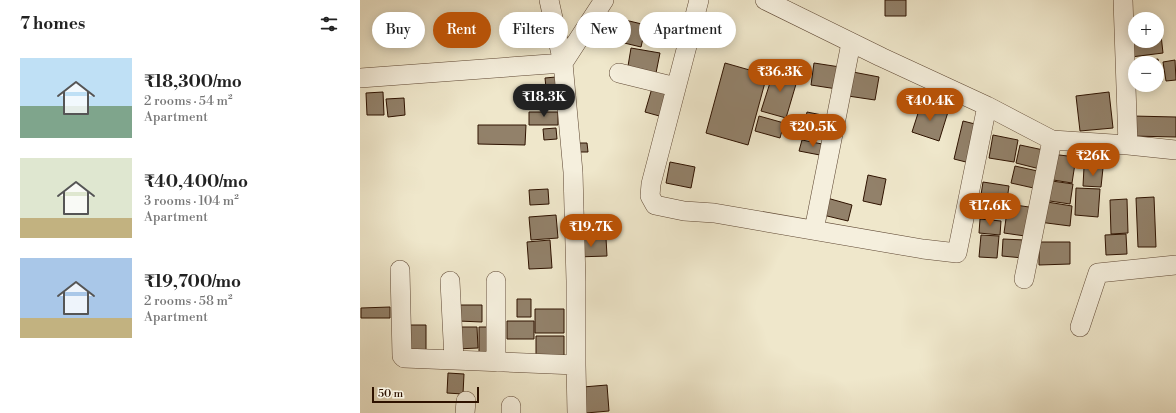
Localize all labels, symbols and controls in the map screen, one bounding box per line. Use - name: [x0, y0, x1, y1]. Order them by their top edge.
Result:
- chip: Buy: [372, 12, 425, 48]
- chip: Rent: [433, 12, 491, 48]
- chip: Filters: [499, 12, 568, 48]
- chip: New: [576, 12, 631, 48]
- chip: Apartment: [639, 12, 736, 48]
- map controls: [1128, 12, 1164, 92]
- button: +: [1128, 12, 1164, 48]
- text: 7 homes: [20, 13, 85, 35]
- icon: filters: [318, 13, 340, 35]
- button: −: [1128, 56, 1164, 92]
- pin: ₹36.3K: [747, 59, 813, 93]
- text: ₹36.3K: [757, 64, 803, 80]
- text: ₹18,300/mo: [144, 71, 242, 93]
- icon: home: [52, 74, 100, 122]
- pin: ₹18.3K: [511, 84, 577, 118]
- pin: ₹40.4K: [897, 88, 963, 122]
- text: ₹18.3K: [522, 89, 566, 105]
- text: 2 rooms · 54 m²: [144, 93, 233, 109]
- text: ₹40.4K: [906, 93, 954, 109]
- text: Apartment: [144, 109, 208, 125]
- pin: ₹20.5K: [780, 114, 846, 148]
- text: ₹20.5K: [789, 119, 837, 135]
- pin: ₹26K: [1069, 143, 1117, 177]
- text: ₹26K: [1076, 148, 1110, 164]
- text: ₹40,400/mo: [144, 171, 248, 193]
- icon: home: [52, 174, 100, 222]
- text: 3 rooms · 104 m²: [144, 193, 239, 209]
- pin: ₹17.6K: [957, 193, 1023, 227]
- text: ₹17.6K: [969, 198, 1011, 214]
- text: Apartment: [144, 209, 208, 225]
- pin: ₹19.7K: [558, 214, 624, 248]
- text: ₹19.7K: [569, 219, 613, 235]
- text: ₹19,700/mo: [144, 271, 241, 293]
- icon: home: [52, 274, 100, 322]
- text: 2 rooms · 58 m²: [144, 293, 233, 309]
- text: Apartment: [144, 309, 208, 325]
- scale bar: [372, 385, 479, 404]
- text: 50 m: [378, 387, 403, 401]

